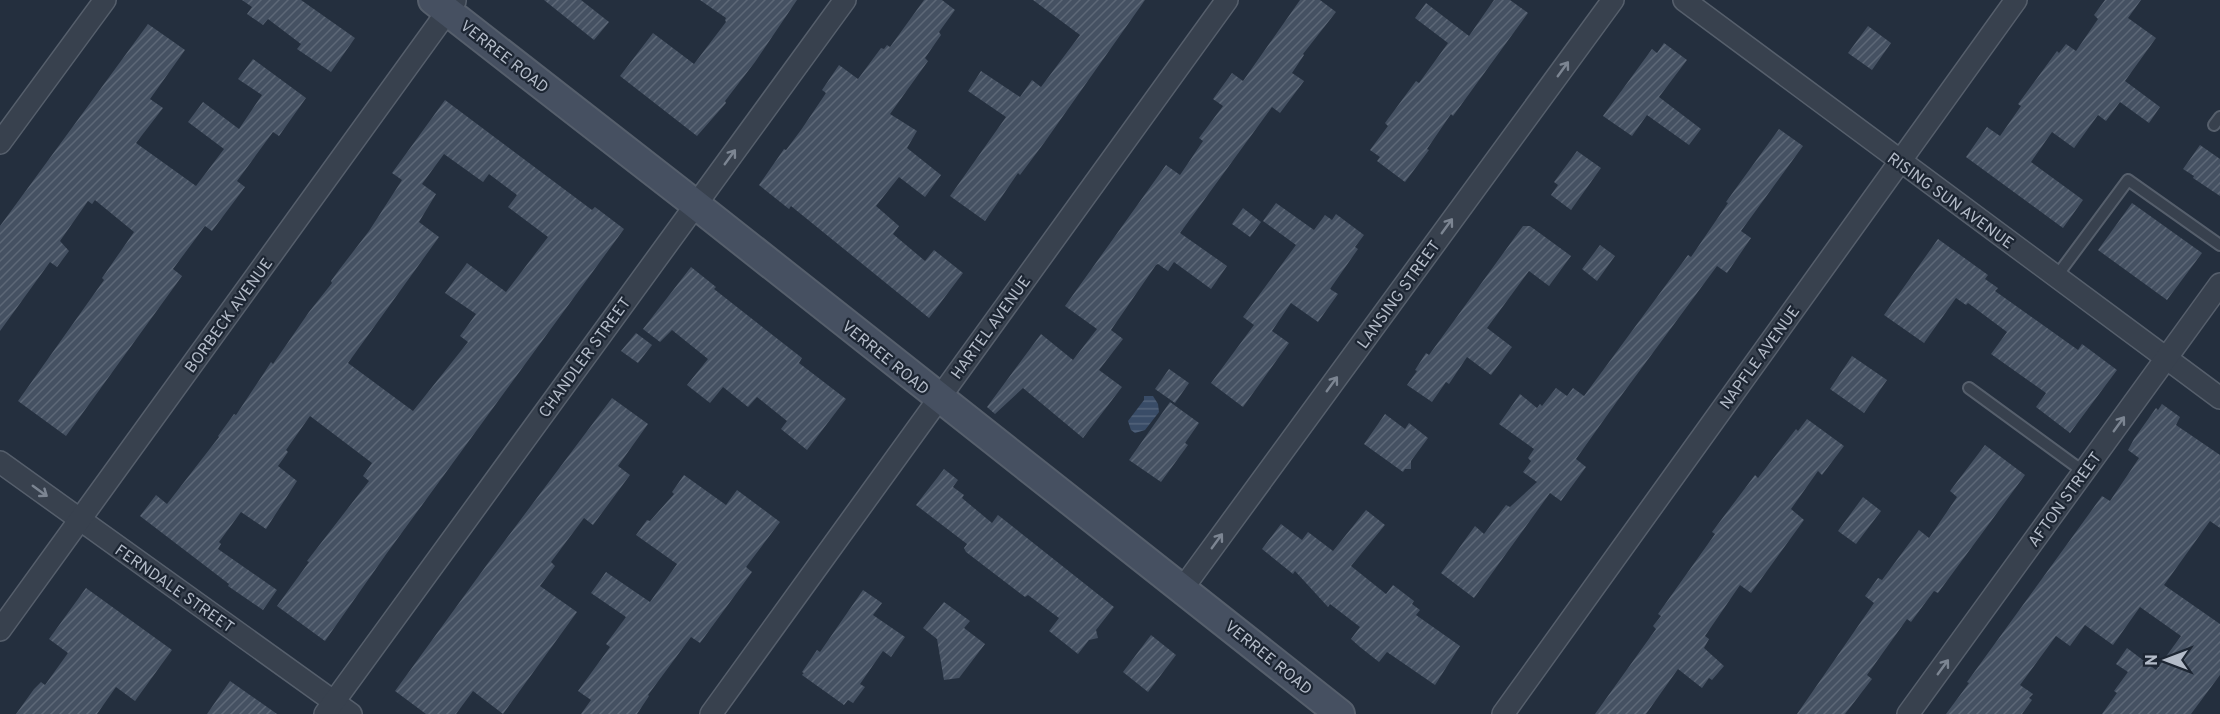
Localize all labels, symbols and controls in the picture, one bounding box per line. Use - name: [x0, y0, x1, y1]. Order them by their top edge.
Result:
- street label: VERREE ROAD: [456, 17, 552, 98]
- one-way arrow: [1556, 61, 1569, 77]
- one-way arrow: [723, 149, 736, 165]
- street label: RISING SUN AVENUE: [1883, 149, 2017, 254]
- one-way arrow: [1441, 219, 1454, 235]
- street label: LANSING STREET: [1354, 237, 1446, 353]
- street label: BORBECK AVENUE: [181, 255, 278, 378]
- street label: HARTEL AVENUE: [947, 272, 1036, 384]
- street label: CHANDLER STREET: [535, 294, 636, 422]
- street label: NAPFLE AVENUE: [1716, 302, 1805, 414]
- street label: VERREE ROAD: [837, 317, 933, 400]
- one-way arrow: [1326, 376, 1339, 392]
- one-way arrow: [2113, 416, 2125, 432]
- street label: AFTON STREET: [2024, 449, 2107, 552]
- one-way arrow: [31, 484, 47, 497]
- one-way arrow: [1211, 534, 1224, 550]
- street label: FERNDALE STREET: [110, 541, 237, 638]
- street label: VERREE ROAD: [1220, 617, 1316, 700]
- north arrow: [2136, 630, 2196, 690]
- text: N: [2143, 654, 2163, 666]
- one-way arrow: [1937, 659, 1949, 675]

